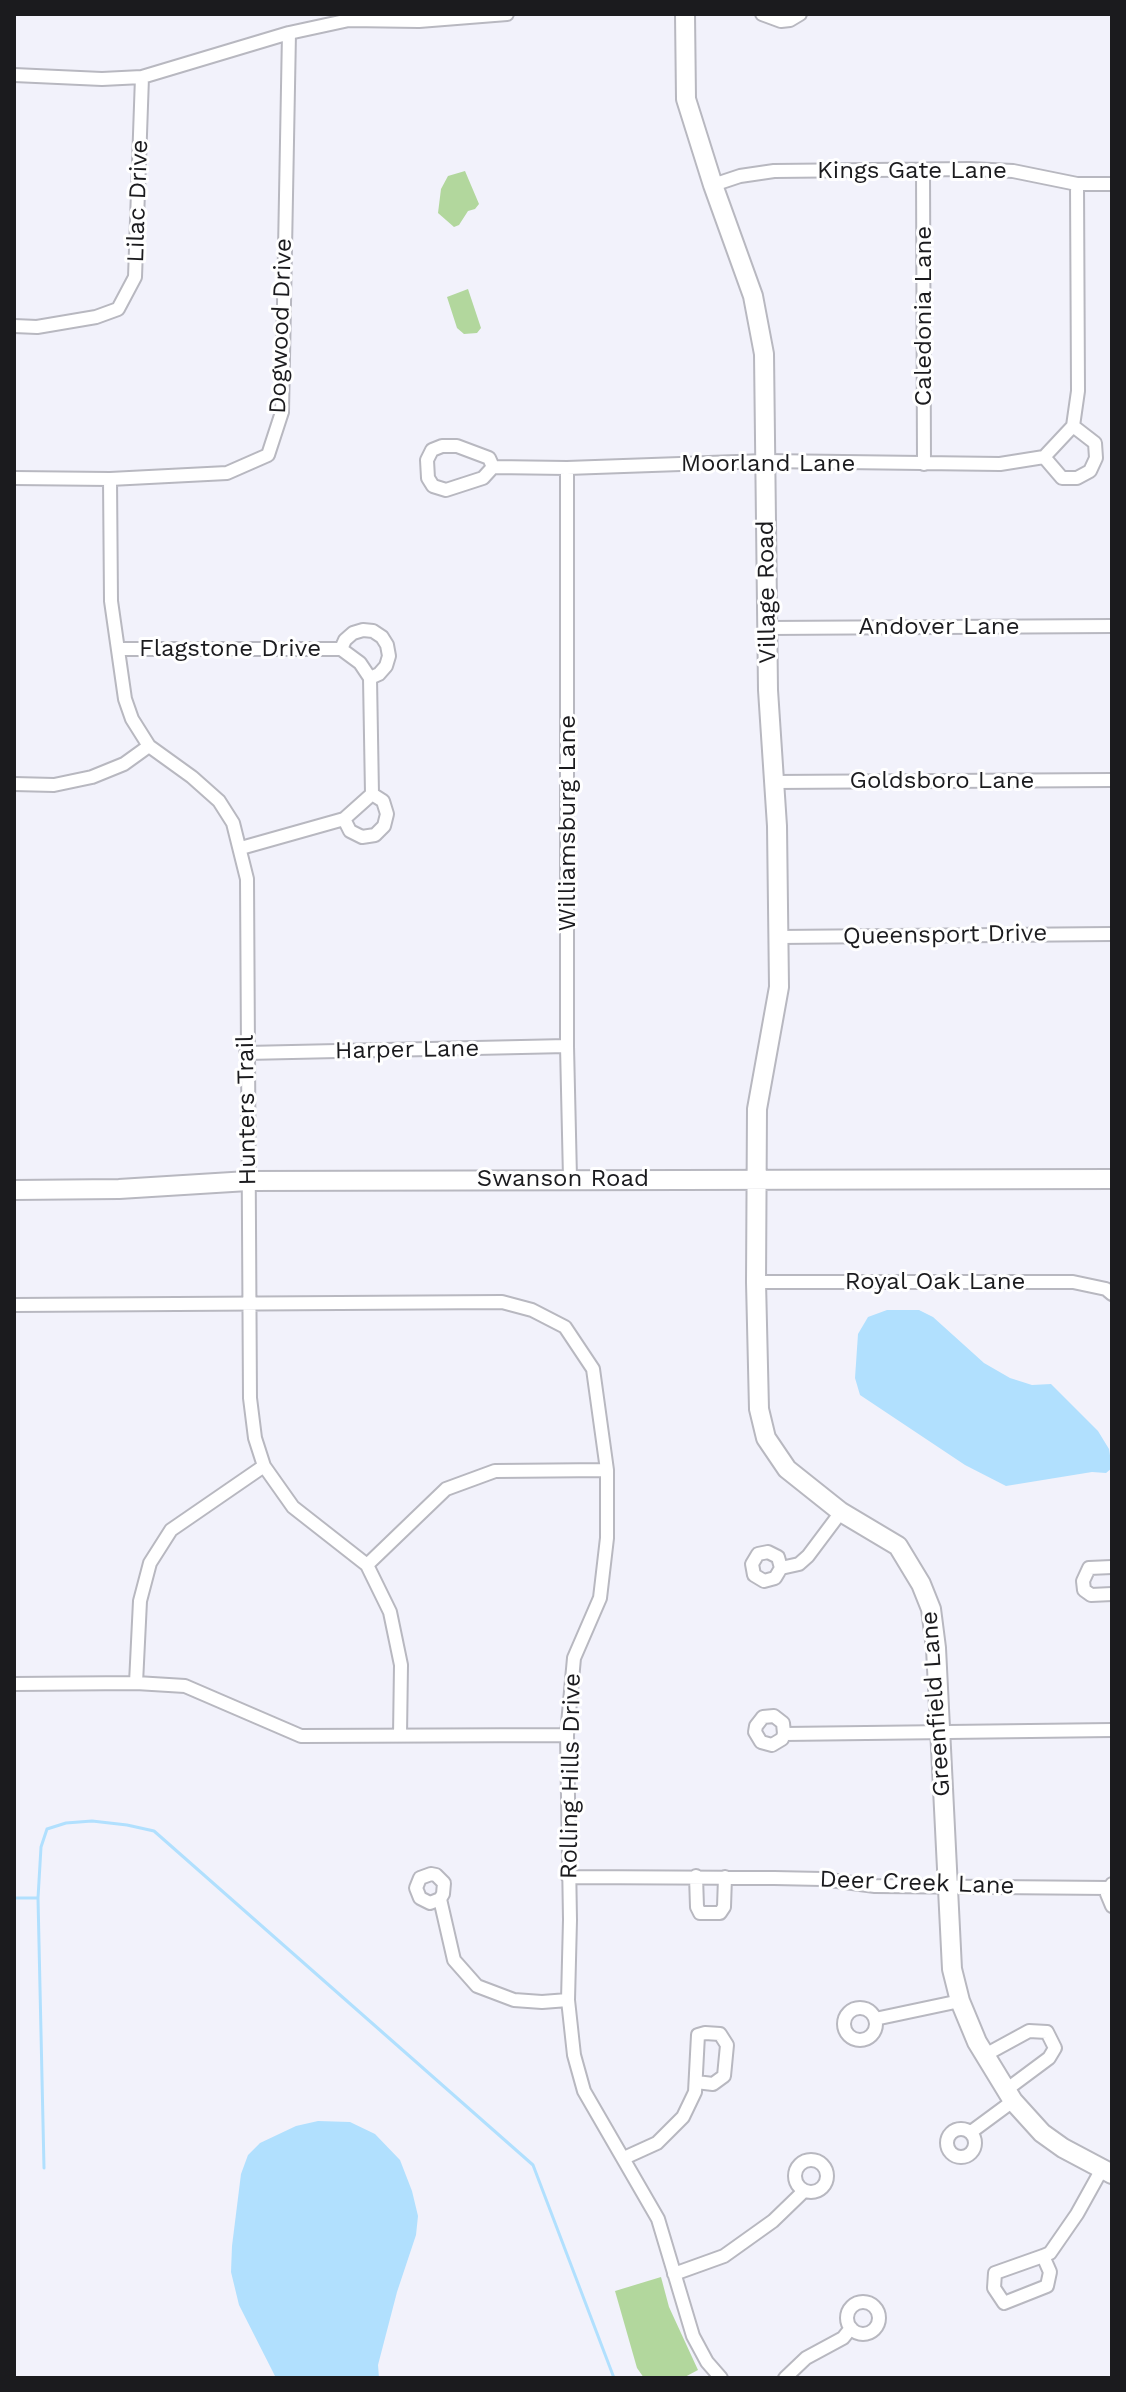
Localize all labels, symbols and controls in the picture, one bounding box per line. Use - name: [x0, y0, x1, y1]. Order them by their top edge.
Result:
- street label: Lilac Drive: [121, 139, 155, 263]
- street label: Kings Gate Lane: [817, 157, 1007, 185]
- street label: Caledonia Lane: [910, 226, 938, 406]
- street label: Dogwood Drive: [264, 238, 298, 414]
- street label: Moorland Lane: [681, 450, 855, 478]
- street label: Village Road: [751, 520, 783, 664]
- street label: Andover Lane: [858, 613, 1020, 641]
- street label: Flagstone Drive: [139, 635, 321, 663]
- street label: Williamsburg Lane: [554, 715, 582, 931]
- street label: Goldsboro Lane: [850, 767, 1034, 795]
- street label: Queensport Drive: [843, 919, 1047, 951]
- street label: Hunters Trail: [231, 1034, 263, 1186]
- street label: Harper Lane: [335, 1034, 479, 1066]
- street label: Swanson Road: [477, 1165, 649, 1193]
- street label: Royal Oak Lane: [845, 1268, 1025, 1296]
- street label: Greenfield Lane: [915, 1610, 957, 1798]
- street label: Rolling Hills Drive: [555, 1673, 587, 1879]
- street label: Deer Creek Lane: [819, 1865, 1015, 1901]

